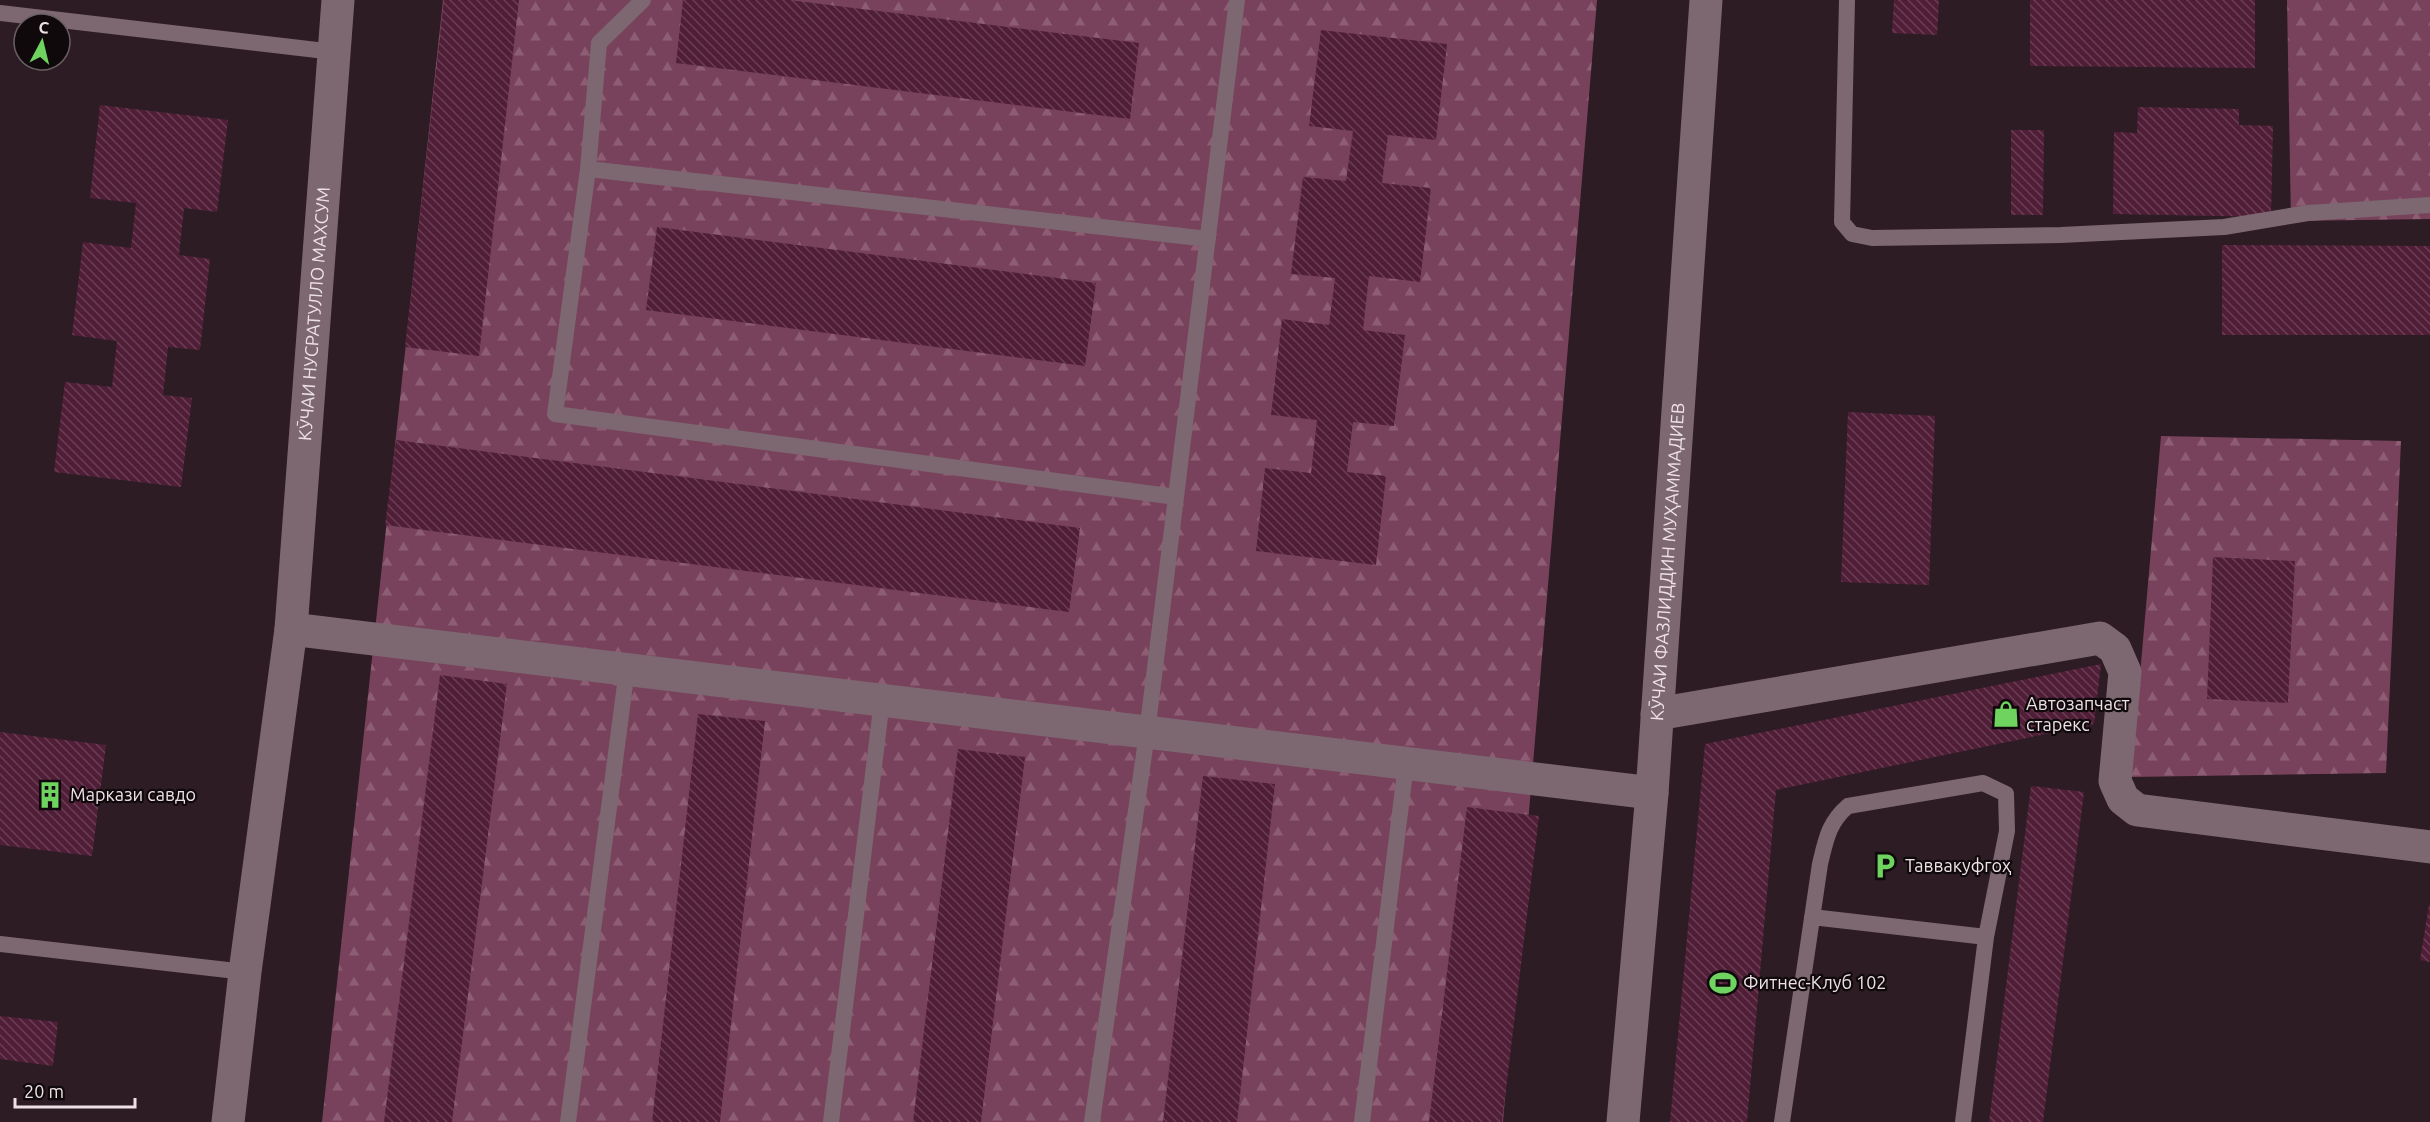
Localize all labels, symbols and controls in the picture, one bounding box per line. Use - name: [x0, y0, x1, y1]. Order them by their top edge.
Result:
- north arrow: [12, 12, 72, 72]
- text: С: [38, 18, 50, 37]
- street label: КӮЧАИ НУСРАТУЛЛО МАХСУМ: [294, 186, 333, 441]
- street label: КӮЧАИ ФАЗЛИДДИН МУҲАММАДИЕВ: [1646, 402, 1688, 721]
- place label: Автозапчаст старекс: [2026, 693, 2130, 734]
- shop icon: Автозапчаст старекс: [1991, 699, 2021, 729]
- building icon: Маркази савдо: [35, 780, 65, 810]
- place label: Маркази савдо: [70, 784, 196, 804]
- parking icon: Таввакуфгоҳ: [1870, 851, 1900, 881]
- place label: Таввакуфгоҳ: [1905, 855, 2012, 875]
- sports icon: Фитнес-Клуб 102: [1708, 968, 1738, 998]
- place label: Фитнес-Клуб 102: [1743, 972, 1887, 992]
- scale bar: [15, 1071, 135, 1109]
- text: 20 m: [24, 1081, 64, 1101]

